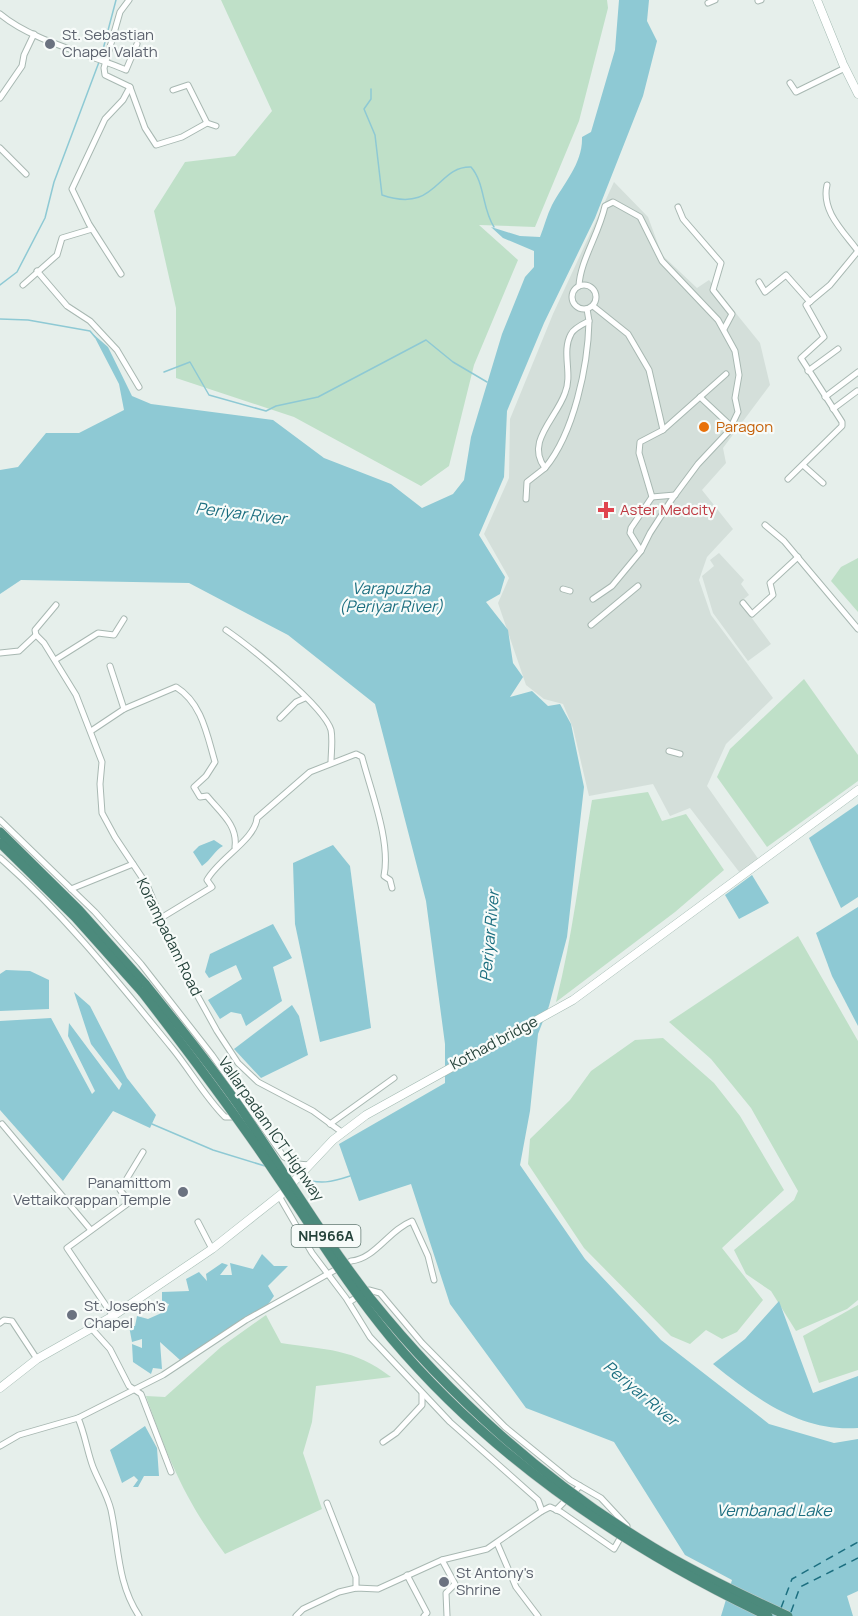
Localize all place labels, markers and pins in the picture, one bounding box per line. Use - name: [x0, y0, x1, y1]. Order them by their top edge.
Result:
- place label: St. Sebastian Chapel Valath: [62, 24, 158, 62]
- marker: St. Sebastian Chapel Valath: [43, 37, 57, 51]
- place label: Paragon: [716, 416, 773, 437]
- marker: Paragon: [697, 420, 711, 434]
- place label: Aster Medcity: [620, 499, 716, 520]
- marker: Aster Medcity: [597, 501, 615, 519]
- place label: Panamittom Vettaikorappan Temple: [13, 1172, 171, 1210]
- marker: Panamittom Vettaikorappan Temple: [176, 1185, 190, 1199]
- place label: St. Joseph's Chapel: [84, 1295, 166, 1333]
- marker: St. Joseph's Chapel: [65, 1308, 79, 1322]
- place label: St Antony's Shrine: [456, 1562, 534, 1600]
- marker: St Antony's Shrine: [437, 1575, 451, 1589]

